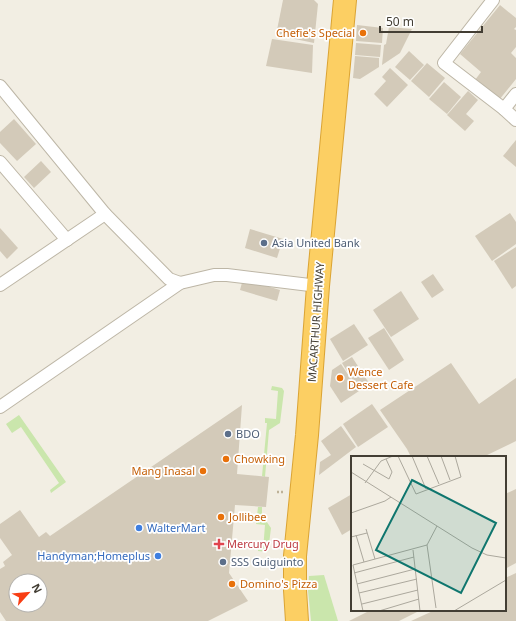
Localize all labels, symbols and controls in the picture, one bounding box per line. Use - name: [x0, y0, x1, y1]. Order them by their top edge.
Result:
- scale bar: [380, 8, 482, 34]
- text: 50 m: [386, 13, 414, 30]
- place label: Chefie's Special: [276, 25, 355, 40]
- marker: Chefie's Special: [358, 28, 368, 38]
- place label: Asia United Bank: [272, 235, 360, 250]
- marker: Asia United Bank: [259, 238, 269, 248]
- street label: MACARTHUR HIGHWAY: [304, 261, 327, 382]
- place label: Wence Dessert Cafe: [348, 364, 413, 392]
- marker: Wence Dessert Cafe: [335, 373, 345, 383]
- place label: BDO: [236, 426, 260, 441]
- marker: BDO: [223, 429, 233, 439]
- place label: Chowking: [234, 451, 285, 466]
- marker: Chowking: [221, 454, 231, 464]
- inset map: [351, 456, 506, 611]
- place label: Mang Inasal: [131, 463, 195, 478]
- marker: Mang Inasal: [198, 466, 208, 476]
- place label: Jollibee: [228, 509, 266, 524]
- marker: Jollibee: [216, 512, 226, 522]
- place label: WalterMart: [147, 520, 205, 535]
- marker: WalterMart: [134, 523, 144, 533]
- place label: Mercury Drug: [227, 536, 299, 551]
- marker: Mercury Drug: [214, 539, 224, 549]
- place label: Handyman;Homeplus: [37, 548, 150, 563]
- marker: Handyman;Homeplus: [153, 551, 163, 561]
- place label: SSS Guiguinto: [231, 554, 304, 569]
- marker: SSS Guiguinto: [218, 557, 228, 567]
- north arrow: [8, 573, 48, 613]
- place label: Domino's Pizza: [240, 576, 317, 591]
- marker: Domino's Pizza: [227, 579, 237, 589]
- text: N: [29, 581, 46, 596]

